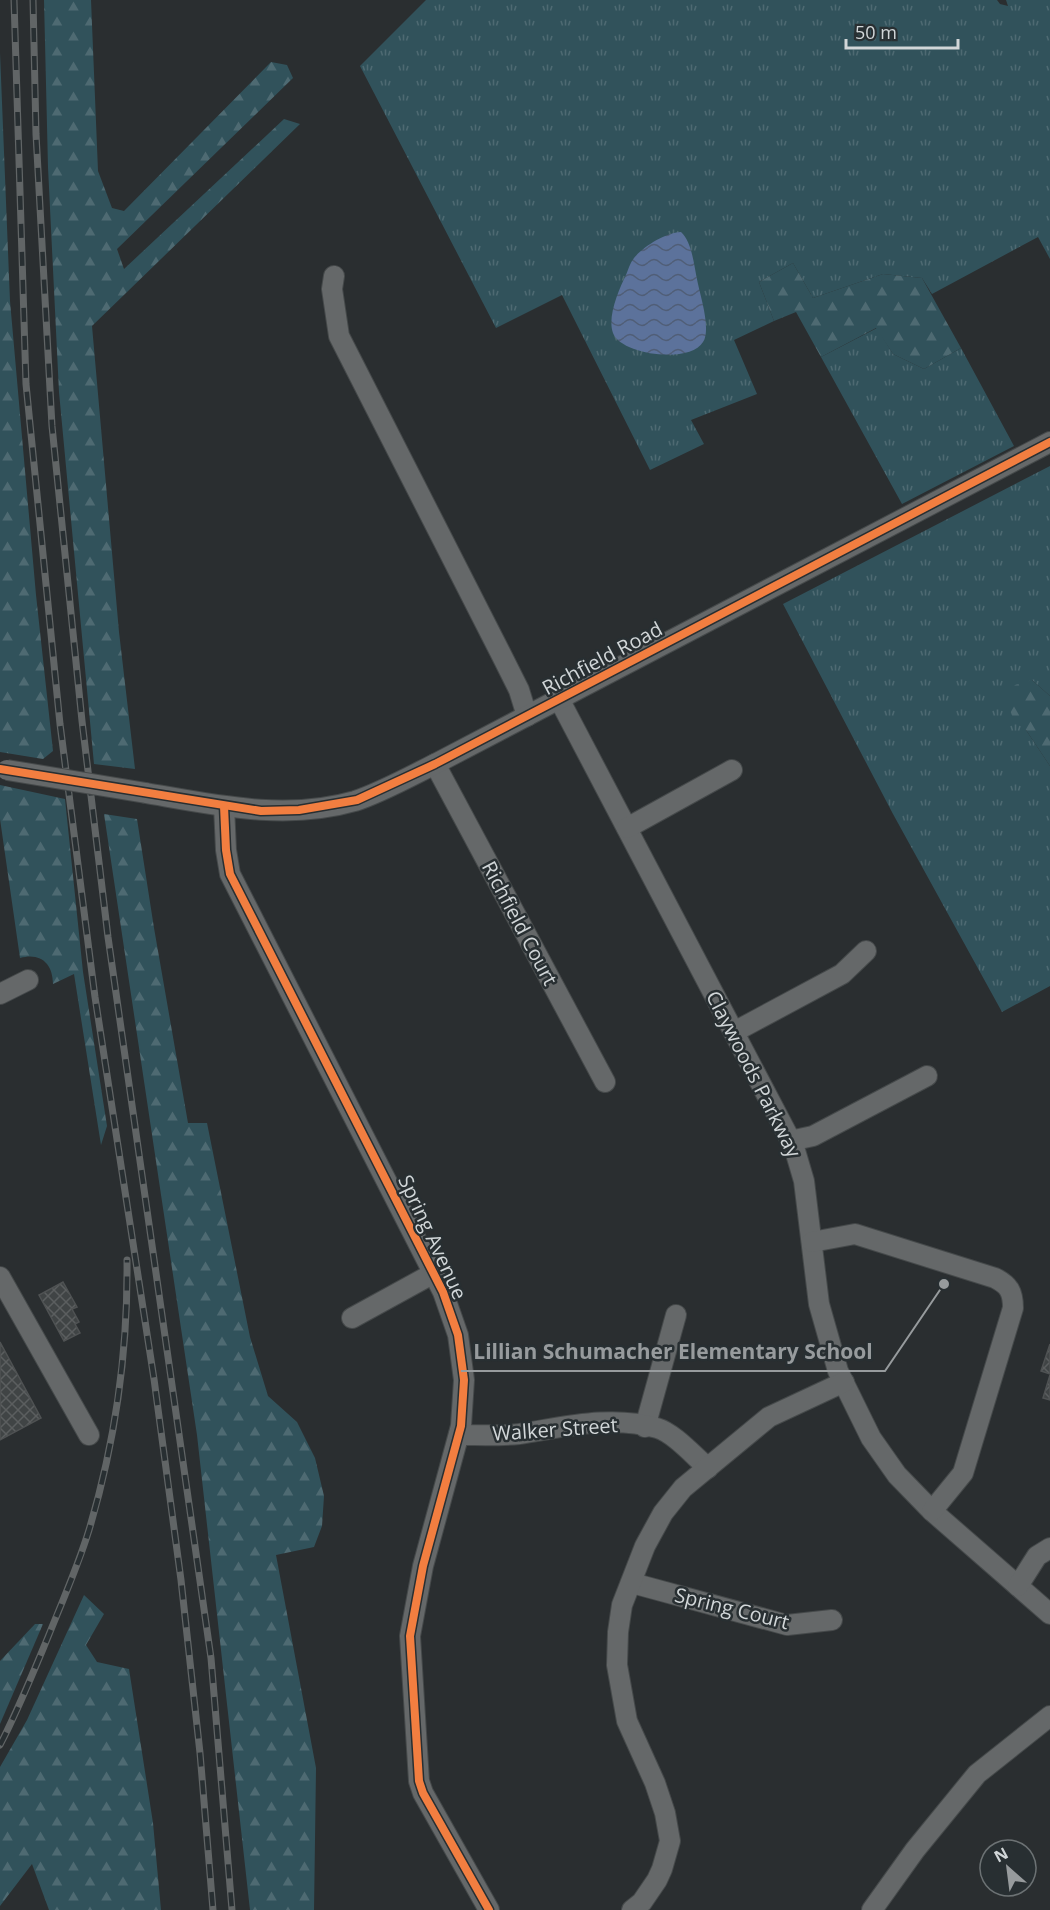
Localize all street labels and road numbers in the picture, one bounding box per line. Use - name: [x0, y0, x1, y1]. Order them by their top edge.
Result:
- street label: Richfield Road: [537, 615, 667, 701]
- street label: Richfield Court: [476, 856, 564, 990]
- street label: Claywoods Parkway: [700, 986, 808, 1163]
- street label: Spring Avenue: [392, 1170, 474, 1304]
- street label: Walker Street: [491, 1411, 619, 1447]
- street label: Spring Court: [672, 1581, 792, 1635]

